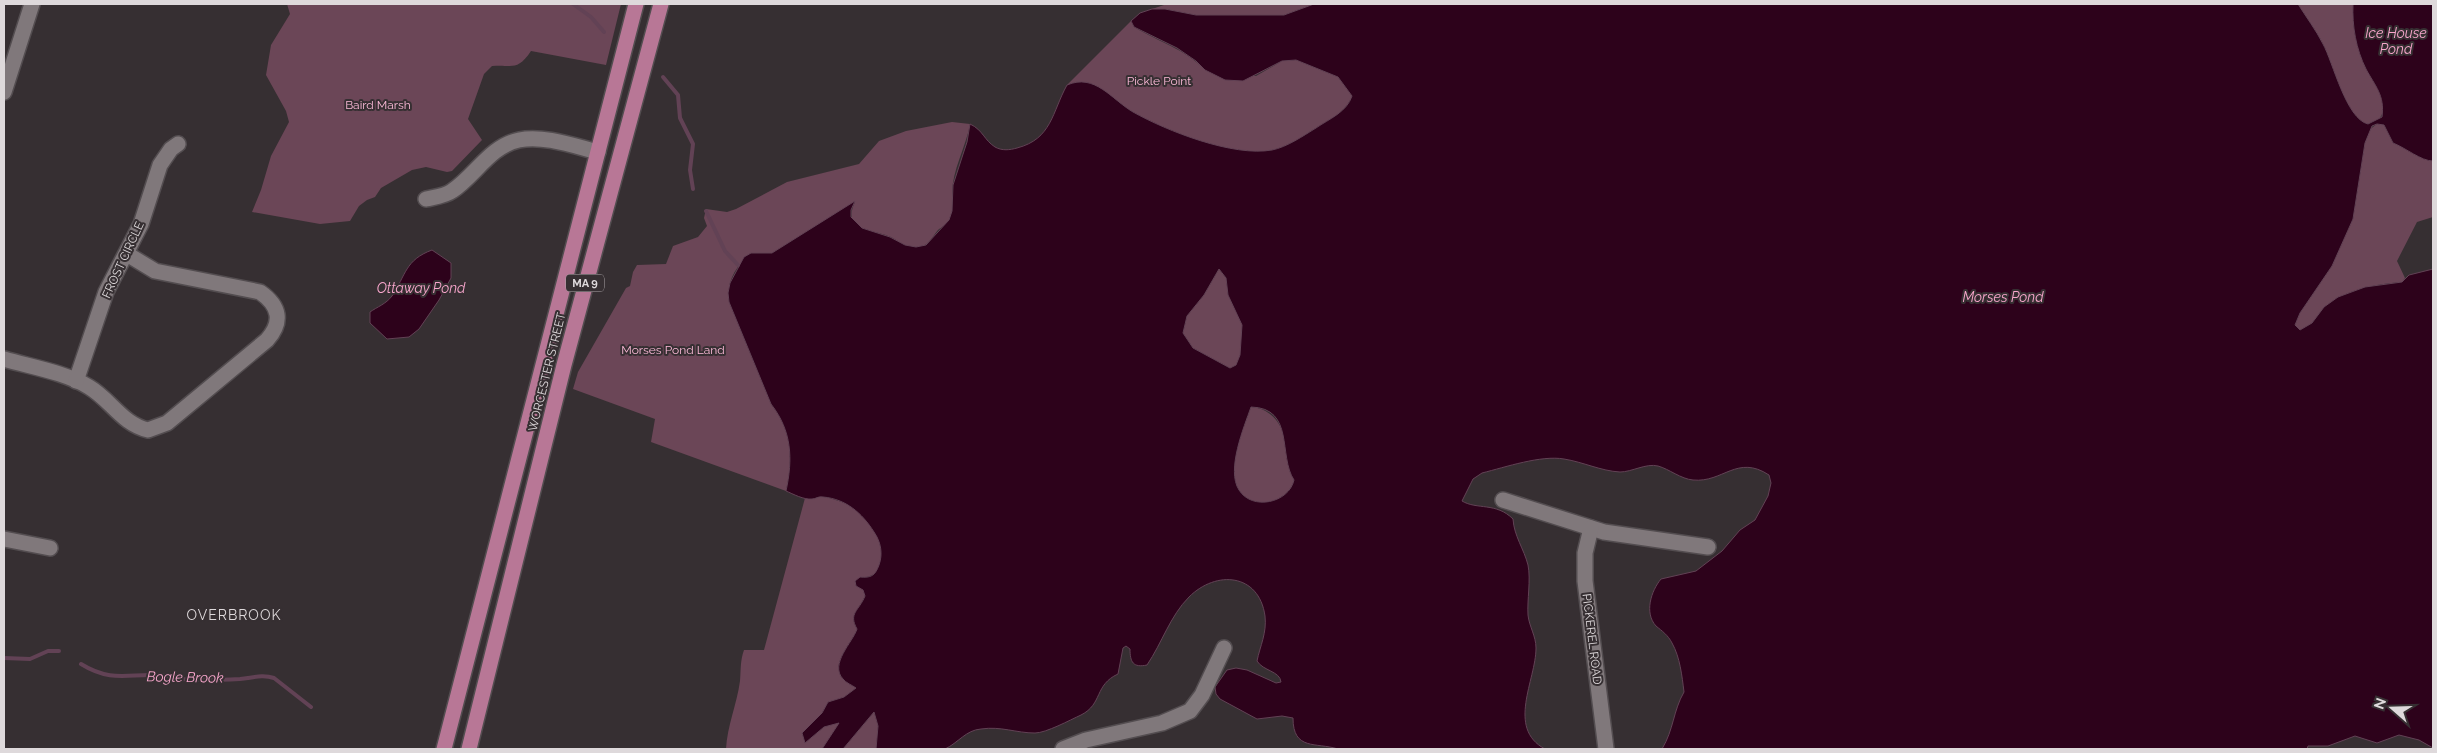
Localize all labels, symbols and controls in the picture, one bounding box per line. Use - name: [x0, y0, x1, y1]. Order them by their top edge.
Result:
- water label: Ice House Pond: [2365, 25, 2427, 57]
- park label: Pickle Point: [1127, 74, 1191, 88]
- park label: Baird Marsh: [345, 98, 411, 112]
- street label: FROST CIRCLE: [99, 220, 147, 300]
- road number: MA 9: [566, 274, 604, 292]
- water label: Ottaway Pond: [377, 280, 466, 296]
- water label: Morses Pond: [1962, 289, 2044, 305]
- street label: WORCESTER STREET: [525, 311, 569, 433]
- park label: Morses Pond Land: [621, 343, 725, 357]
- street label: PICKEREL ROAD: [1579, 593, 1605, 686]
- district label: OVERBROOK: [187, 607, 281, 623]
- water label: Bogle Brook: [146, 668, 224, 686]
- north arrow: [2367, 683, 2417, 733]
- text: N: [2370, 696, 2389, 711]

